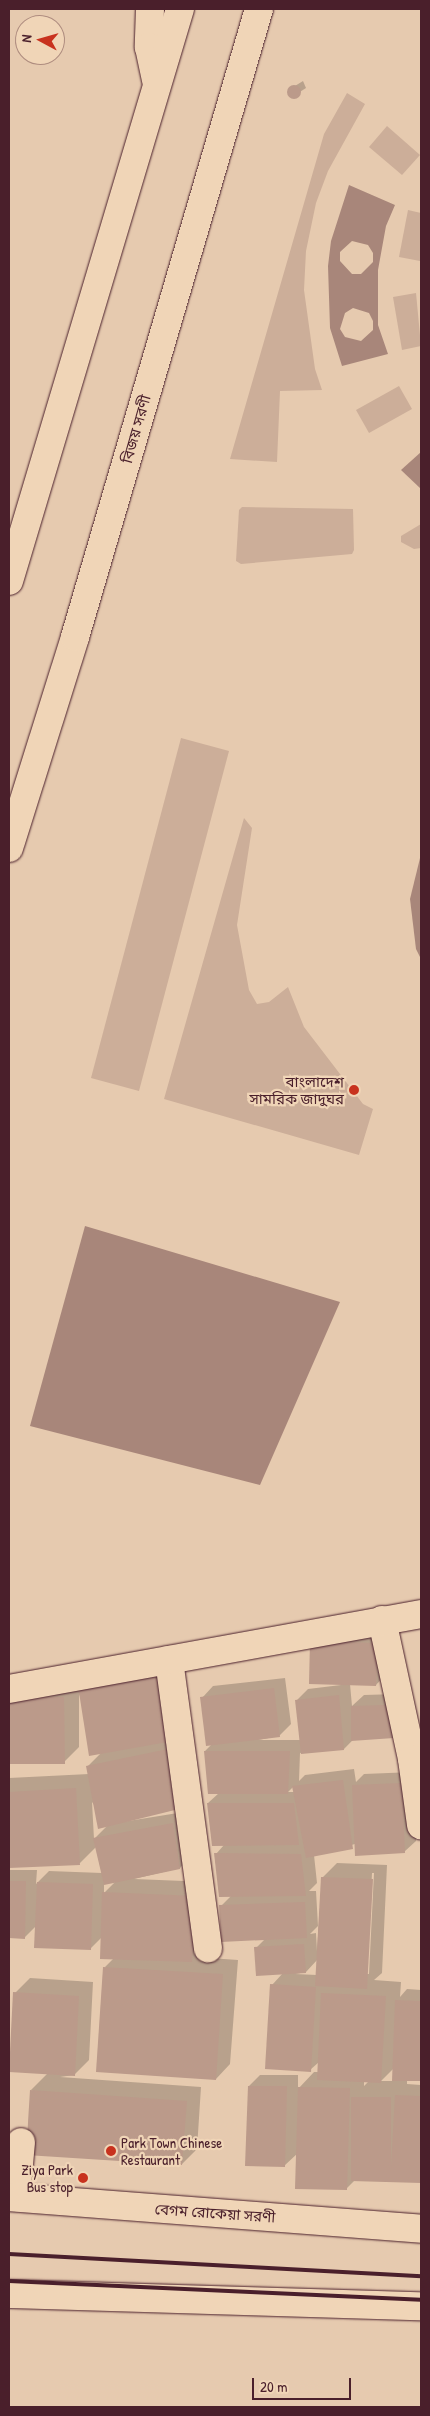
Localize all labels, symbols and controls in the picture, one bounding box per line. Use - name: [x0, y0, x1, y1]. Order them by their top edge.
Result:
- north arrow: [15, 15, 65, 65]
- text: N: [16, 34, 35, 43]
- street label: বিজয় সরণী: [118, 393, 154, 465]
- place label: বাংলাদেশ সামরিক জাদুঘর: [250, 1072, 344, 1107]
- marker: বাংলাদেশ সামরিক জাদুঘর: [348, 1084, 360, 1096]
- place label: Park Town Chinese Restaurant: [121, 2133, 222, 2168]
- marker: Park Town Chinese Restaurant: [105, 2145, 117, 2157]
- place label: Ziya Park Bus stop: [21, 2160, 73, 2195]
- marker: Ziya Park Bus stop: [77, 2172, 89, 2184]
- street label: বেগম রোকেয়া সরণী: [154, 2200, 276, 2226]
- scale bar: [255, 2368, 354, 2400]
- text: 20 m: [260, 2376, 287, 2397]

